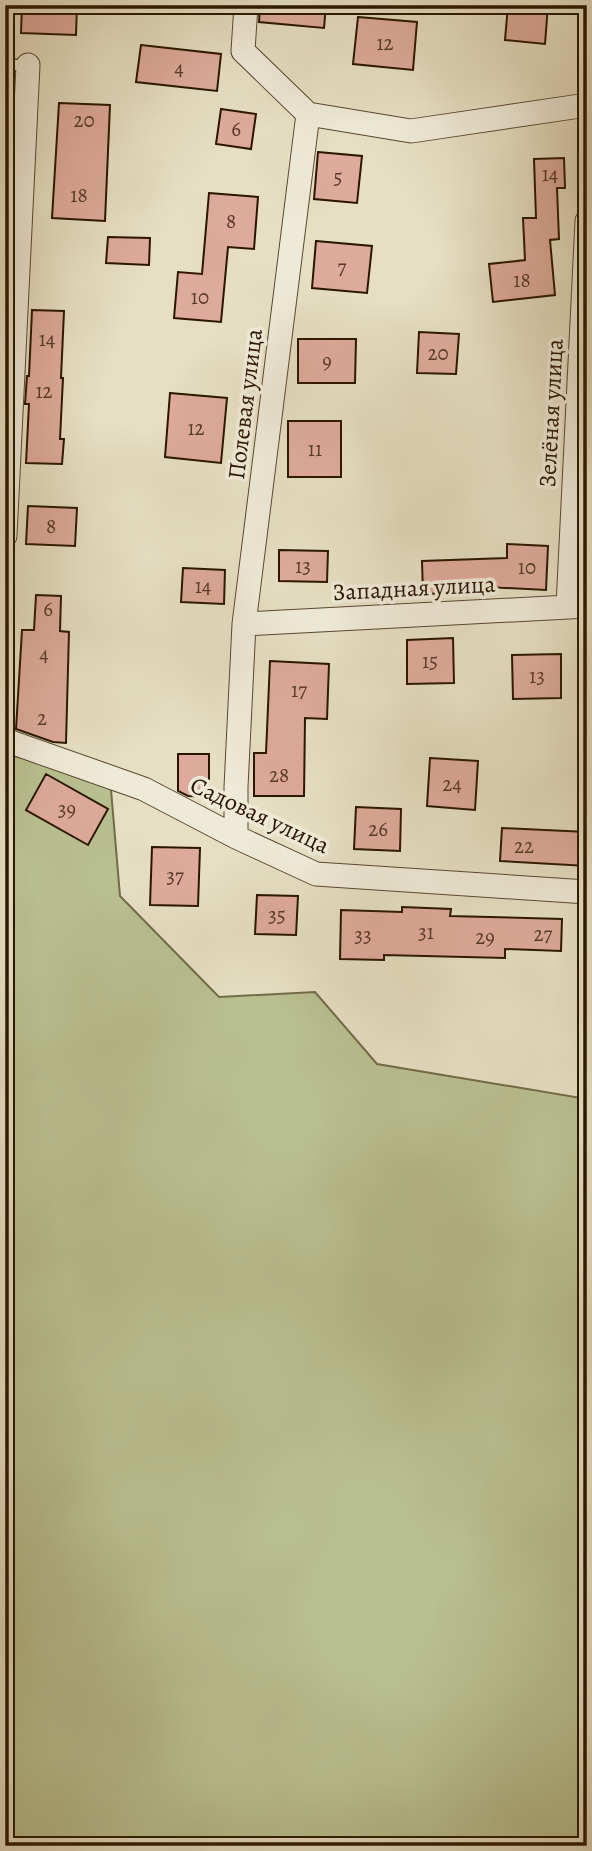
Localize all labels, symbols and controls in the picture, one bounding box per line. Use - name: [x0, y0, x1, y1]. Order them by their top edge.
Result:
- house number: 12: [376, 29, 394, 57]
- house number: 4: [174, 54, 184, 82]
- house number: 20: [73, 106, 95, 134]
- house number: 6: [231, 115, 241, 143]
- house number: 14: [542, 160, 558, 188]
- house number: 5: [333, 163, 343, 191]
- house number: 18: [70, 181, 88, 209]
- house number: 8: [226, 207, 236, 235]
- house number: 7: [338, 253, 347, 281]
- house number: 18: [513, 266, 531, 294]
- house number: 10: [191, 283, 209, 311]
- house number: 14: [39, 325, 55, 353]
- street label: Полевая улица: [220, 327, 270, 481]
- street label: Зелёная улица: [531, 338, 571, 488]
- house number: 20: [427, 339, 449, 367]
- house number: 9: [322, 347, 332, 375]
- house number: 12: [35, 377, 53, 405]
- house number: 12: [187, 414, 205, 442]
- house number: 11: [308, 435, 322, 463]
- house number: 8: [46, 512, 56, 540]
- house number: 13: [295, 552, 311, 580]
- house number: 10: [518, 553, 536, 581]
- street label: Западная улица: [332, 568, 496, 608]
- house number: 14: [195, 572, 211, 600]
- house number: 6: [43, 595, 53, 623]
- house number: 4: [39, 640, 49, 668]
- house number: 15: [422, 647, 438, 675]
- house number: 13: [529, 662, 545, 690]
- house number: 17: [291, 676, 307, 704]
- house number: 2: [37, 704, 47, 732]
- house number: 28: [269, 761, 289, 789]
- street label: Садовая улица: [185, 769, 335, 861]
- house number: 24: [442, 770, 462, 798]
- house number: 39: [58, 795, 76, 823]
- house number: 26: [368, 815, 388, 843]
- house number: 22: [514, 832, 534, 860]
- house number: 37: [166, 862, 184, 890]
- house number: 35: [268, 901, 286, 929]
- house number: 31: [418, 918, 434, 946]
- house number: 27: [534, 920, 553, 948]
- house number: 33: [354, 921, 372, 949]
- house number: 29: [475, 923, 495, 951]

